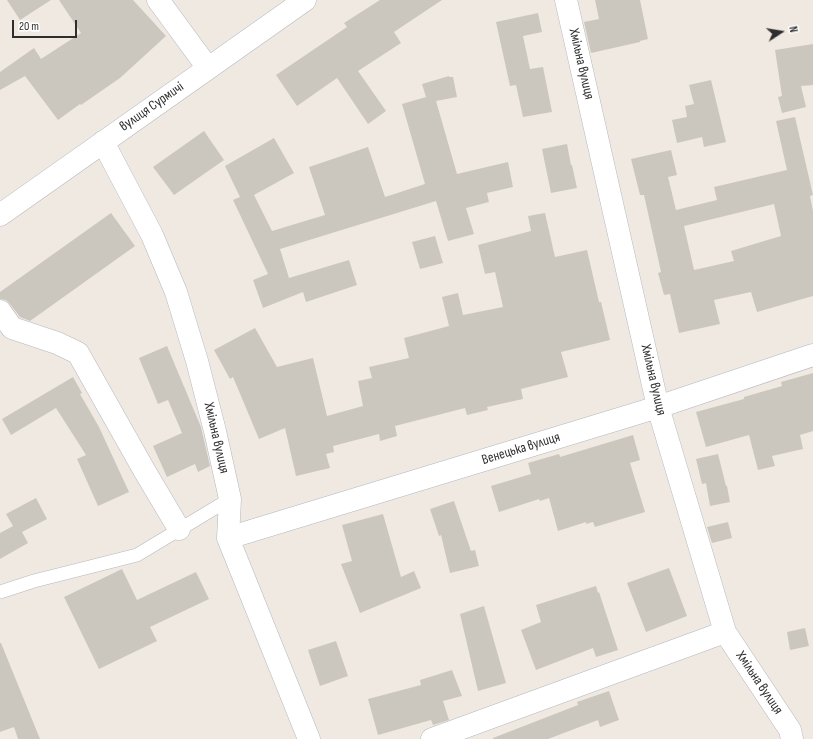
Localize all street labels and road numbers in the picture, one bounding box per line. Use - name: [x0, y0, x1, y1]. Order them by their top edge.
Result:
- street label: Хмільна вулиця: [565, 27, 597, 101]
- street label: вулиця Сурмичі: [117, 79, 187, 135]
- street label: Хмільна вулиця: [637, 343, 669, 417]
- street label: Хмільна вулиця: [200, 401, 232, 475]
- street label: Венецька вулиця: [480, 429, 562, 469]
- street label: Хмільна вулиця: [732, 648, 786, 718]

